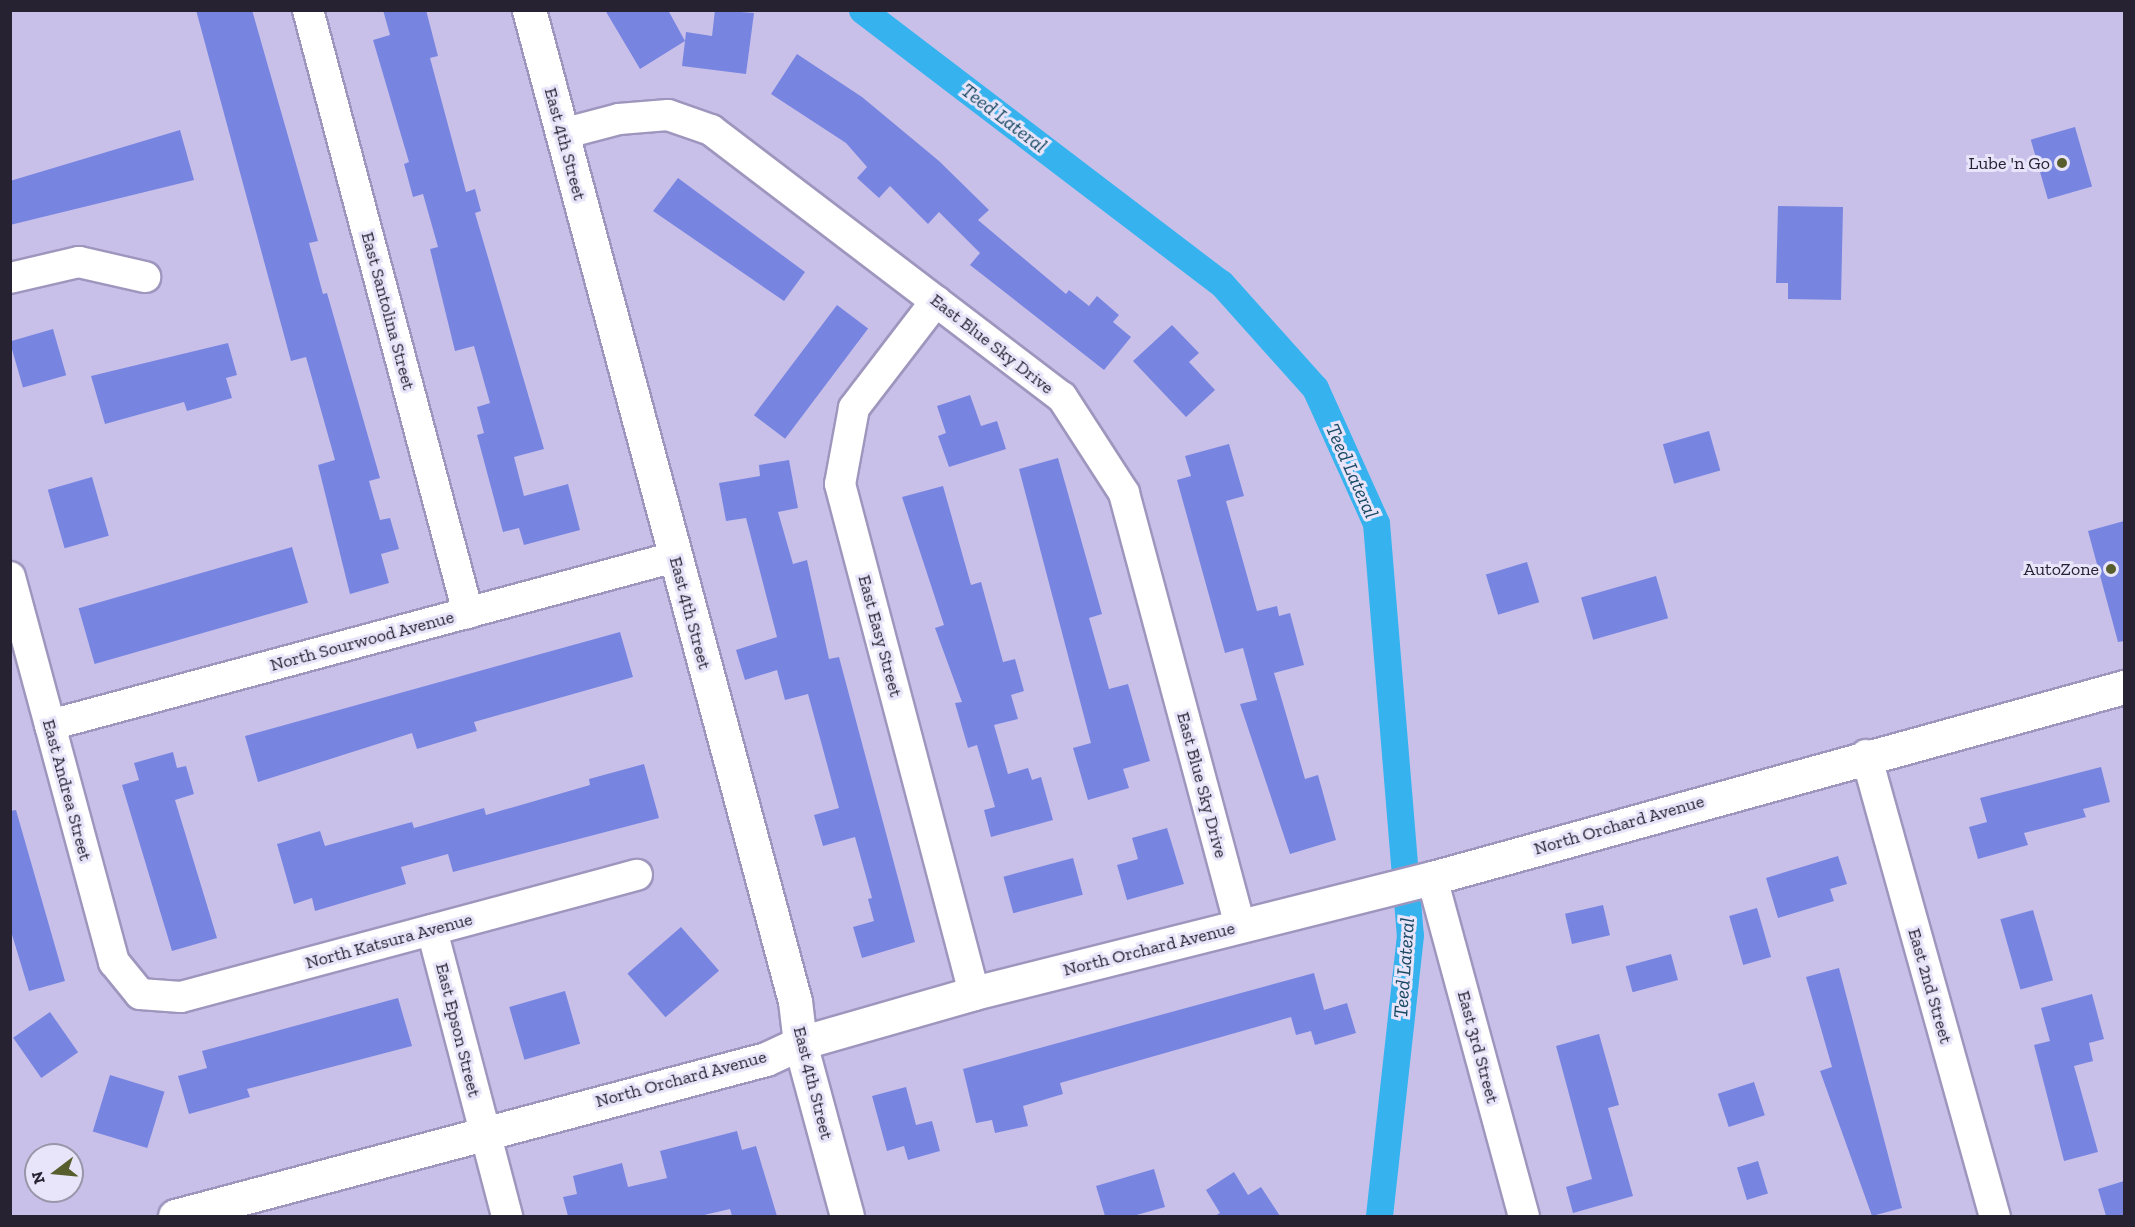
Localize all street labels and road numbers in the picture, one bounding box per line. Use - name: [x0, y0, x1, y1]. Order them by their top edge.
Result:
- street label: East 4th Street: [540, 85, 590, 203]
- street label: East Santolina Street: [357, 230, 419, 392]
- street label: East Blue Sky Drive: [926, 289, 1058, 399]
- street label: East 4th Street: [665, 554, 715, 672]
- street label: East Easy Street: [853, 572, 907, 700]
- street label: North Sourwood Avenue: [267, 606, 457, 676]
- street label: East Blue Sky Drive: [1172, 709, 1232, 861]
- street label: East Andrea Street: [38, 717, 96, 863]
- street label: North Orchard Avenue: [1531, 790, 1707, 860]
- street label: North Katsura Avenue: [303, 908, 475, 974]
- street label: North Orchard Avenue: [1061, 917, 1237, 981]
- street label: East 2nd Street: [1903, 926, 1957, 1046]
- street label: East Epson Street: [431, 961, 485, 1099]
- street label: East 3rd Street: [1453, 988, 1503, 1106]
- street label: East 4th Street: [789, 1024, 837, 1142]
- street label: North Orchard Avenue: [593, 1046, 769, 1112]

